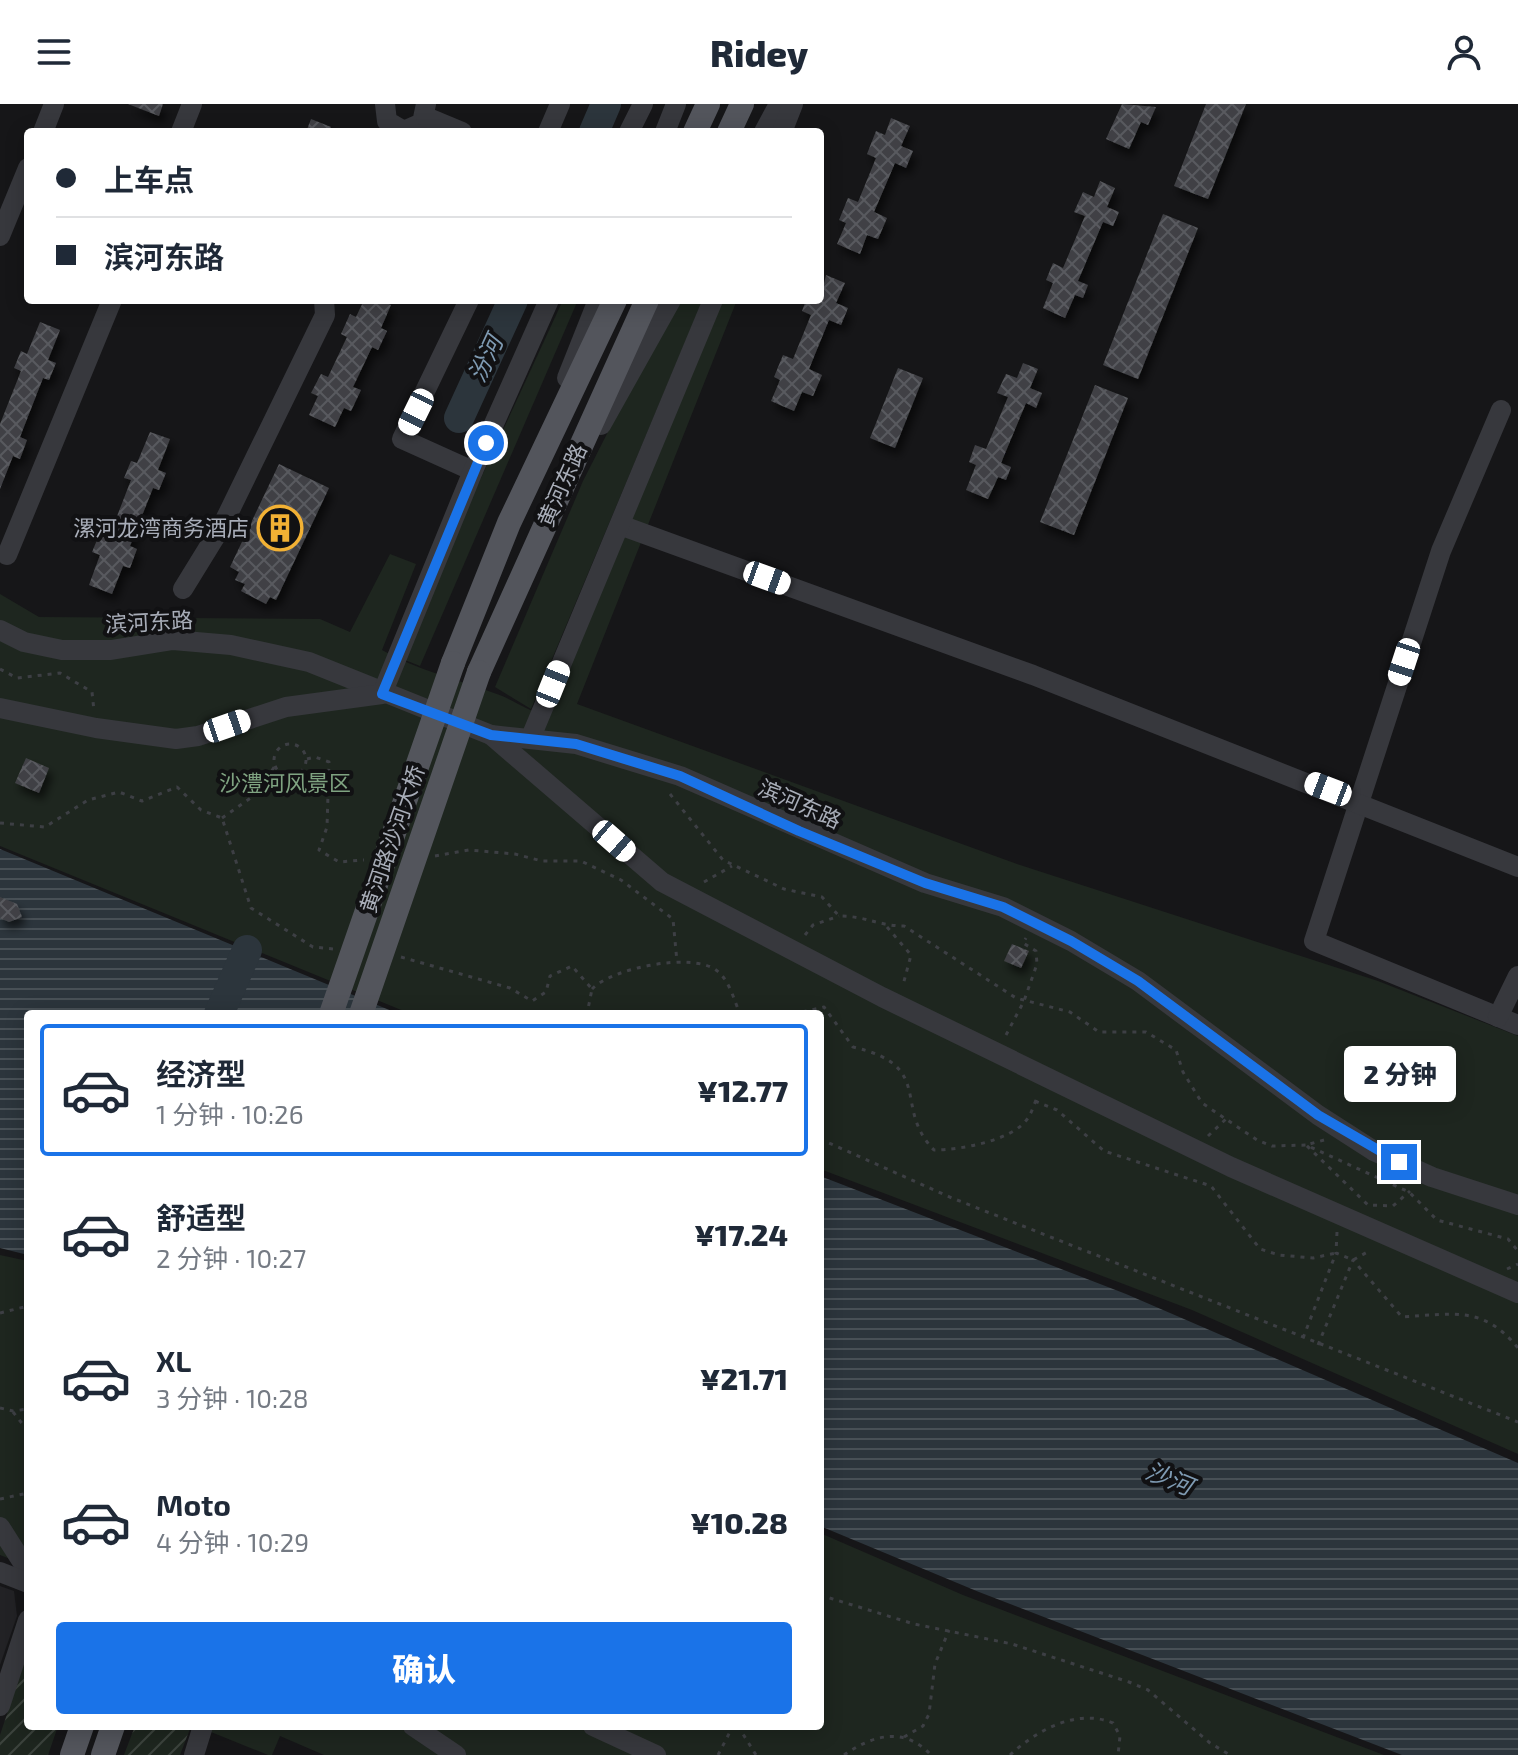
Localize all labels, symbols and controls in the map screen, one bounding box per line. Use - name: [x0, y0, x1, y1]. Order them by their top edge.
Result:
- icon: menu: [32, 30, 76, 74]
- icon: person: [1442, 30, 1486, 74]
- text: Ridey: [710, 31, 808, 74]
- text: 上车点: [104, 161, 194, 197]
- text: 滨河东路: [104, 238, 224, 274]
- water label: 汾河: [461, 327, 510, 386]
- car: [395, 385, 437, 439]
- route start: [468, 425, 504, 461]
- street label: 黄河东路: [531, 439, 591, 530]
- building icon: 漯河龙湾商务酒店: [256, 504, 304, 552]
- place label: 漯河龙湾商务酒店: [73, 514, 249, 540]
- car: [740, 559, 794, 597]
- street label: 滨河东路: [104, 606, 194, 636]
- car: [1385, 635, 1423, 689]
- car: [533, 657, 573, 711]
- car: [200, 707, 254, 745]
- street label: 黄河路沙河大桥: [354, 762, 428, 916]
- park label: 沙澧河风景区: [219, 769, 351, 795]
- car: [1301, 769, 1355, 809]
- street label: 滨河东路: [755, 773, 846, 833]
- car: [588, 816, 640, 866]
- callout: 2 分钟: [1343, 1046, 1455, 1102]
- icon: car: [60, 1054, 132, 1126]
- text: 经济型: [156, 1055, 246, 1091]
- text: 2 分钟: [1364, 1058, 1436, 1089]
- text: ¥12.77: [697, 1072, 788, 1108]
- text: 1 分钟 · 10:26: [156, 1098, 304, 1129]
- route end: [1381, 1144, 1417, 1180]
- icon: car: [60, 1198, 132, 1270]
- text: 舒适型: [156, 1199, 246, 1235]
- text: ¥17.24: [694, 1216, 788, 1252]
- text: 2 分钟 · 10:27: [156, 1242, 306, 1273]
- icon: car: [60, 1342, 132, 1414]
- text: XL: [156, 1342, 191, 1378]
- text: ¥21.71: [700, 1360, 788, 1396]
- text: 3 分钟 · 10:28: [156, 1382, 309, 1413]
- water label: 沙河: [1142, 1455, 1201, 1502]
- icon: car: [60, 1486, 132, 1558]
- text: Moto: [156, 1486, 231, 1522]
- text: ¥10.28: [690, 1504, 788, 1540]
- text: 4 分钟 · 10:29: [156, 1526, 309, 1557]
- button: 确认: [56, 1622, 792, 1714]

